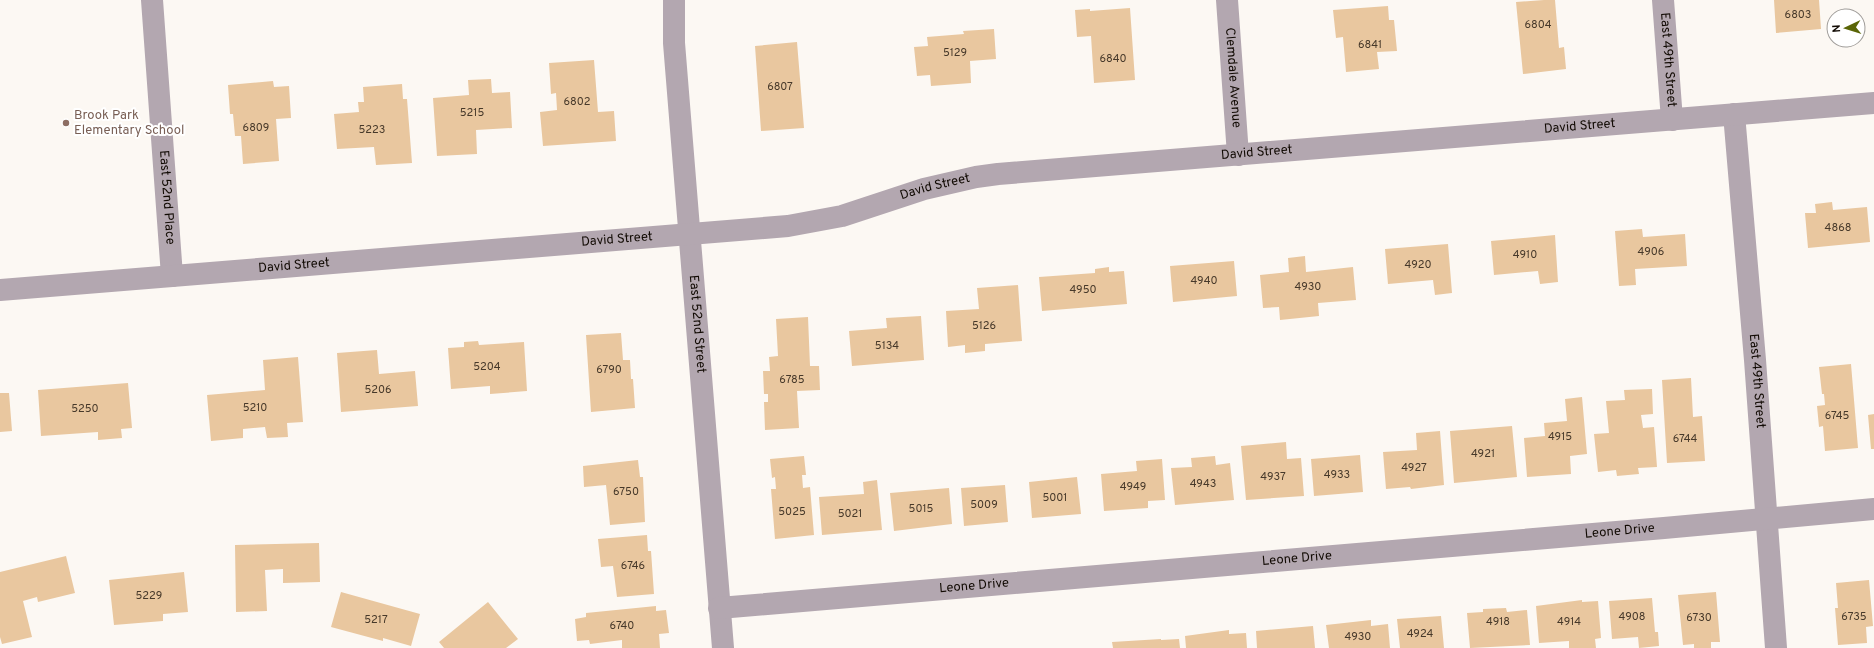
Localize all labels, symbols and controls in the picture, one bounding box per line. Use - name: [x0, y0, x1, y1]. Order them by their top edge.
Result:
- house number: 6803: [1785, 8, 1811, 22]
- north arrow: [1826, 8, 1866, 48]
- street label: East 49th Street: [1656, 12, 1679, 108]
- house number: 6804: [1524, 18, 1552, 32]
- text: N: [1830, 24, 1844, 33]
- street label: Clemdale Avenue: [1221, 27, 1244, 129]
- house number: 6841: [1358, 38, 1382, 52]
- house number: 5129: [943, 46, 967, 60]
- house number: 6840: [1099, 52, 1127, 66]
- house number: 6807: [767, 80, 793, 94]
- house number: 6802: [564, 95, 590, 109]
- house number: 5215: [460, 106, 484, 120]
- place label: Brook Park Elementary School: [74, 108, 184, 139]
- street label: David Street: [1543, 116, 1616, 138]
- marker: Brook Park Elementary School: [61, 118, 71, 128]
- house number: 6809: [243, 121, 269, 135]
- house number: 5223: [359, 123, 385, 137]
- street label: David Street: [1220, 142, 1293, 164]
- street label: East 52nd Place: [155, 150, 178, 245]
- street label: David Street: [898, 171, 972, 204]
- house number: 4868: [1825, 221, 1851, 235]
- street label: David Street: [581, 229, 653, 251]
- house number: 4906: [1638, 245, 1664, 259]
- house number: 4910: [1513, 248, 1537, 262]
- street label: David Street: [258, 255, 330, 277]
- house number: 4920: [1404, 258, 1432, 272]
- street label: East 52nd Street: [685, 274, 709, 374]
- house number: 4940: [1190, 274, 1218, 288]
- house number: 4930: [1295, 280, 1321, 294]
- house number: 4950: [1069, 283, 1097, 297]
- house number: 5126: [972, 319, 996, 333]
- street label: East 49th Street: [1745, 333, 1768, 429]
- house number: 5134: [875, 339, 899, 353]
- house number: 5204: [473, 360, 501, 374]
- house number: 6790: [596, 363, 622, 377]
- house number: 6785: [779, 373, 805, 387]
- house number: 5206: [364, 383, 392, 397]
- house number: 5210: [243, 401, 267, 415]
- house number: 5250: [71, 402, 99, 416]
- house number: 6745: [1825, 409, 1849, 423]
- house number: 4915: [1548, 430, 1572, 444]
- house number: 6744: [1673, 432, 1697, 446]
- house number: 4921: [1471, 447, 1495, 461]
- house number: 4927: [1401, 461, 1427, 475]
- house number: 4933: [1324, 468, 1350, 482]
- house number: 4937: [1260, 470, 1286, 484]
- house number: 4943: [1190, 477, 1216, 491]
- house number: 4949: [1120, 480, 1146, 494]
- house number: 6750: [613, 485, 639, 499]
- house number: 5001: [1043, 491, 1067, 505]
- house number: 5009: [970, 498, 998, 512]
- house number: 5015: [909, 502, 934, 516]
- house number: 5025: [778, 505, 806, 519]
- house number: 5021: [838, 507, 862, 521]
- street label: Leone Drive: [1584, 521, 1655, 543]
- street label: Leone Drive: [1261, 548, 1333, 570]
- house number: 6746: [621, 559, 645, 573]
- street label: Leone Drive: [938, 575, 1010, 597]
- house number: 5229: [136, 589, 162, 603]
- house number: 4908: [1619, 610, 1645, 624]
- house number: 6735: [1841, 610, 1867, 624]
- house number: 6730: [1686, 611, 1712, 625]
- house number: 5217: [364, 613, 388, 627]
- house number: 4918: [1486, 615, 1510, 629]
- house number: 4914: [1557, 615, 1581, 629]
- house number: 6740: [610, 619, 634, 633]
- house number: 4924: [1407, 627, 1434, 641]
- house number: 4930: [1345, 630, 1371, 644]

